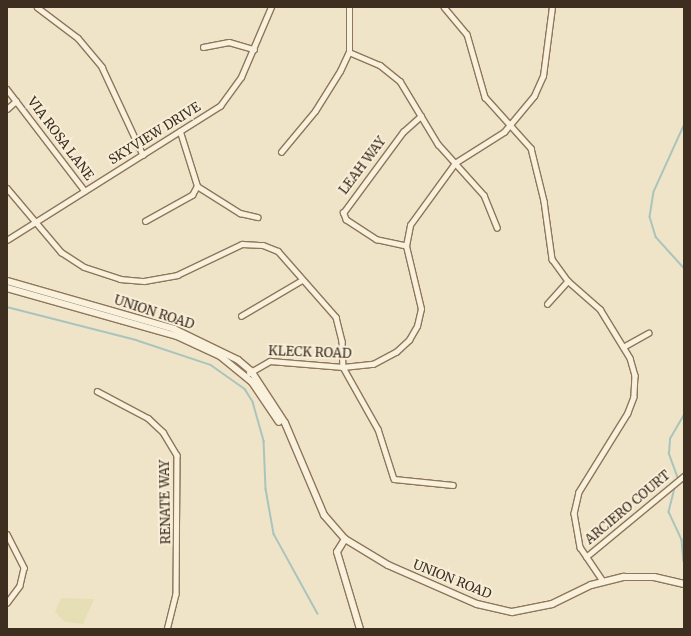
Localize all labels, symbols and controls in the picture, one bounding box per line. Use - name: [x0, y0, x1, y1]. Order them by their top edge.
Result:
- street label: VIA ROSA LANE: [24, 94, 96, 184]
- street label: SKYVIEW DRIVE: [106, 100, 204, 168]
- street label: LEAH WAY: [336, 134, 390, 198]
- street label: UNION ROAD: [112, 293, 196, 333]
- street label: KLECK ROAD: [268, 344, 352, 362]
- street label: RENATE WAY: [157, 460, 175, 544]
- street label: ARCIERO COURT: [582, 468, 674, 548]
- street label: UNION ROAD: [410, 557, 494, 603]

